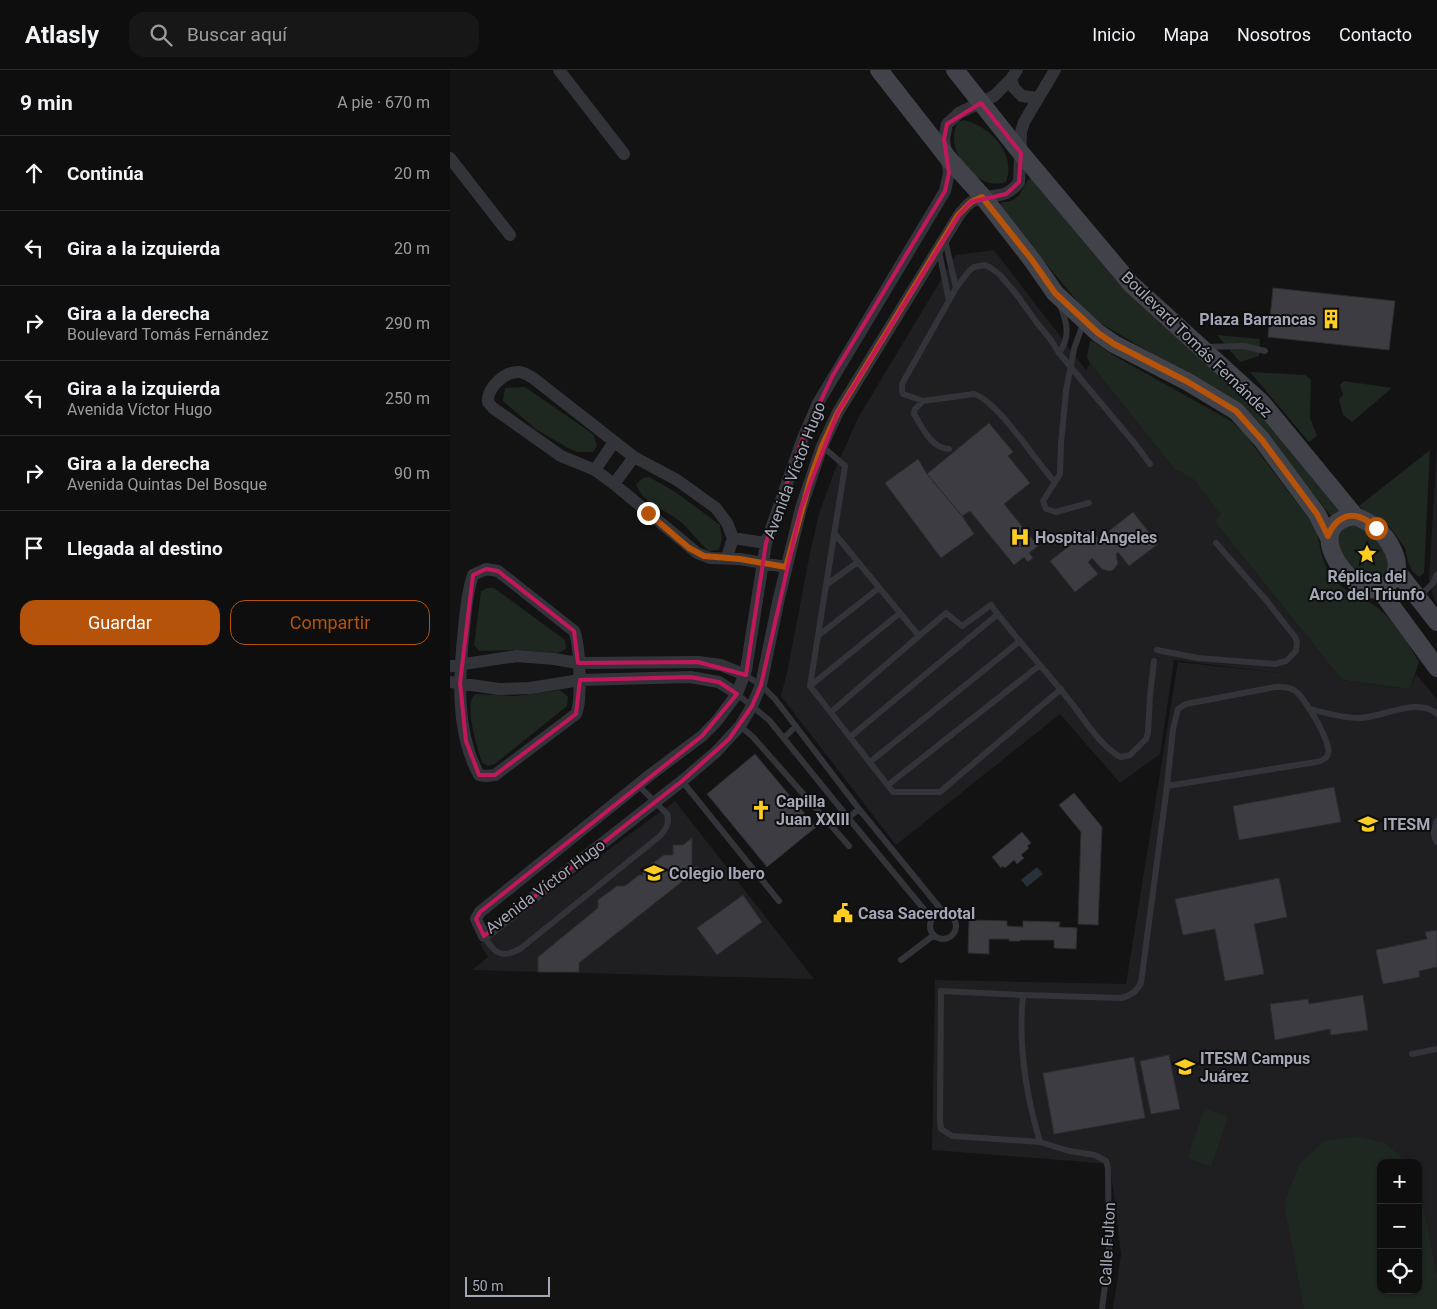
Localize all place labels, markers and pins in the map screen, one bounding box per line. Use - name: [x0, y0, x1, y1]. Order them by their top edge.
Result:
- building icon: Plaza Barrancas: [1320, 308, 1342, 330]
- place label: Plaza Barrancas: [1199, 310, 1316, 329]
- hospital icon: Hospital Angeles: [1009, 526, 1031, 548]
- place label: Hospital Angeles: [1035, 528, 1157, 547]
- place icon: Réplica del Arco del Triunfo: [1356, 543, 1378, 565]
- place label: Réplica del Arco del Triunfo: [1309, 567, 1425, 604]
- place label: Capilla Juan XXIII: [776, 792, 850, 829]
- church icon: Capilla Juan XXIII: [750, 799, 772, 821]
- school or university icon: ITESM: [1357, 813, 1379, 835]
- place label: ITESM: [1383, 815, 1430, 834]
- school or university icon: Colegio Ibero: [643, 862, 665, 884]
- place label: Colegio Ibero: [669, 864, 765, 883]
- public building icon: Casa Sacerdotal: [832, 902, 854, 924]
- place label: Casa Sacerdotal: [858, 904, 975, 923]
- place label: ITESM Campus Juárez: [1200, 1049, 1310, 1086]
- school or university icon: ITESM Campus Juárez: [1174, 1056, 1196, 1078]

